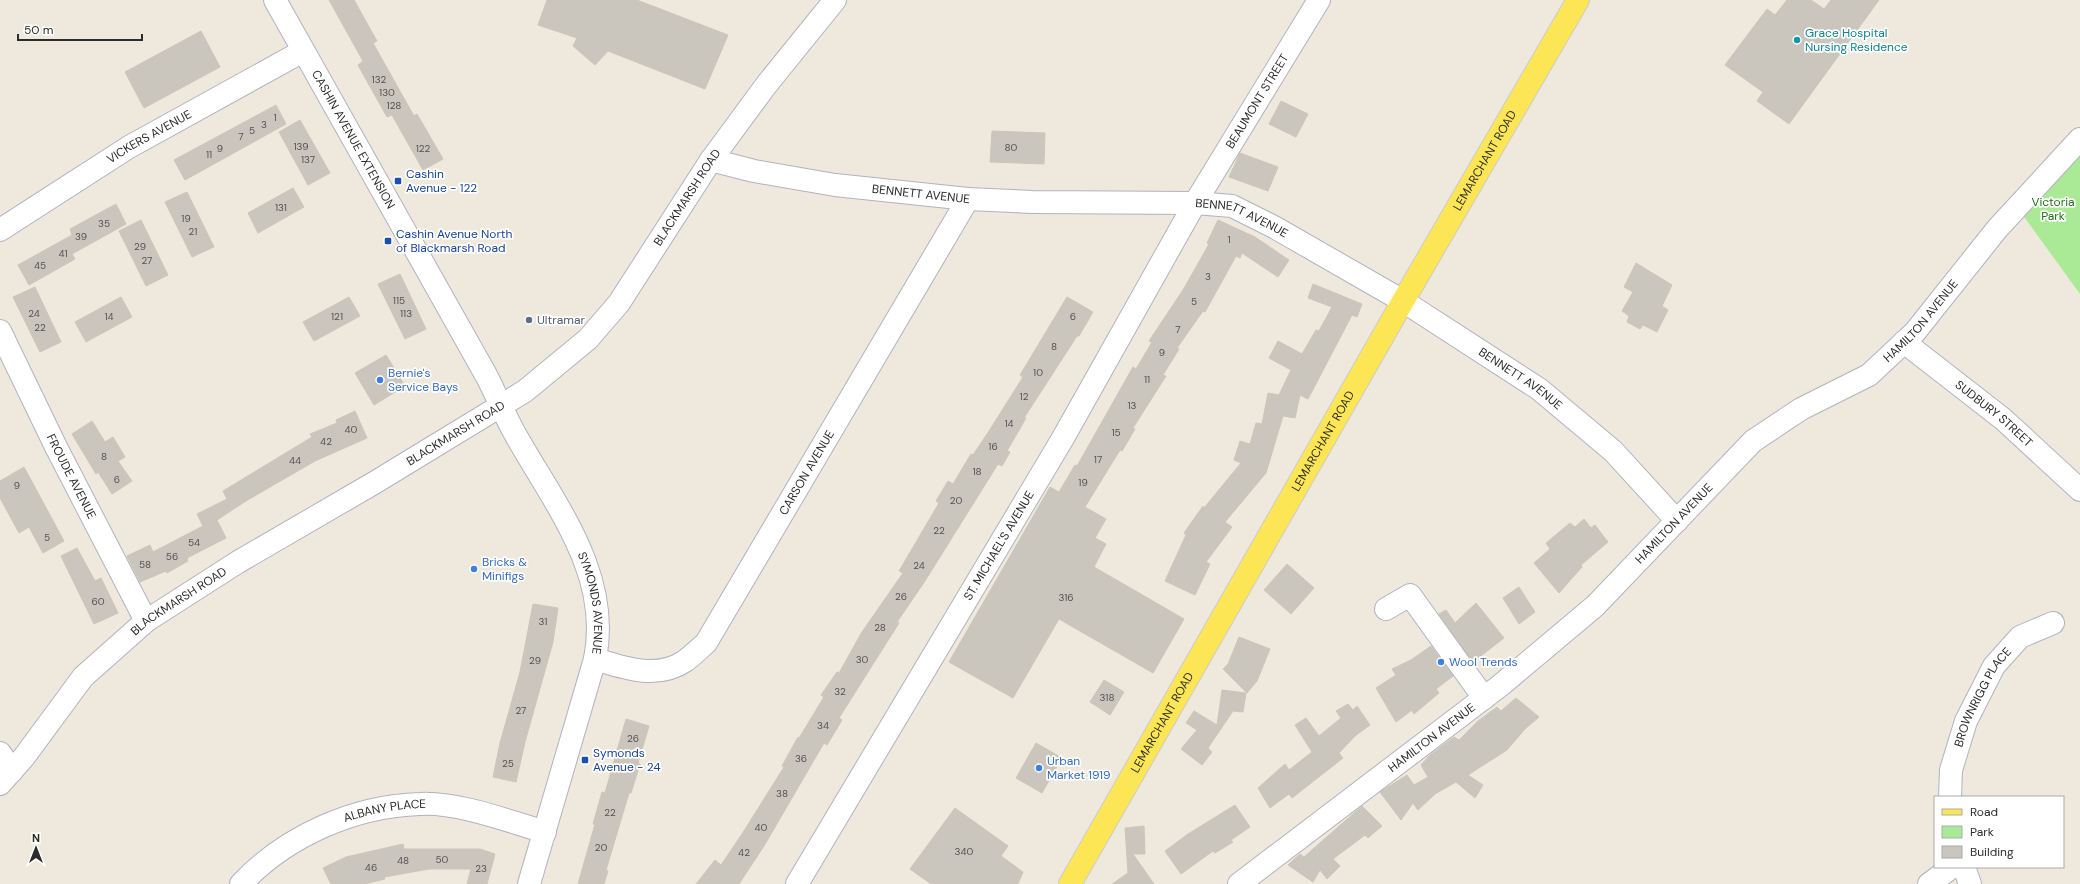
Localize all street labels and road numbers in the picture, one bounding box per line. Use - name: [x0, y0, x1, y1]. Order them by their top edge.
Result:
- street label: BEAUMONT STREET: [1222, 51, 1292, 152]
- street label: CASHIN AVENUE EXTENSION: [308, 67, 399, 212]
- street label: VICKERS AVENUE: [104, 106, 195, 167]
- street label: LEMARCHANT ROAD: [1449, 107, 1520, 213]
- street label: BLACKMARSH ROAD: [650, 146, 724, 249]
- street label: BENNETT AVENUE: [871, 181, 971, 207]
- street label: BENNETT AVENUE: [1195, 195, 1291, 241]
- street label: HAMILTON AVENUE: [1880, 276, 1962, 366]
- street label: BENNETT AVENUE: [1475, 344, 1566, 413]
- street label: SUDBURY STREET: [1952, 377, 2036, 451]
- street label: LEMARCHANT ROAD: [1288, 388, 1358, 494]
- street label: BLACKMARSH ROAD: [404, 397, 508, 469]
- street label: CARSON AVENUE: [775, 427, 838, 518]
- street label: FROUDE AVENUE: [43, 431, 100, 522]
- street label: HAMILTON AVENUE: [1632, 480, 1716, 567]
- street label: ST. MICHAEL'S AVENUE: [960, 488, 1038, 603]
- street label: SYMONDS AVENUE: [574, 549, 606, 656]
- street label: BLACKMARSH ROAD: [127, 563, 230, 639]
- street label: BROWNRIGG PLACE: [1951, 644, 2015, 749]
- street label: LEMARCHANT ROAD: [1127, 669, 1197, 776]
- street label: HAMILTON AVENUE: [1385, 699, 1479, 776]
- street label: ALBANY PLACE: [341, 796, 426, 826]

